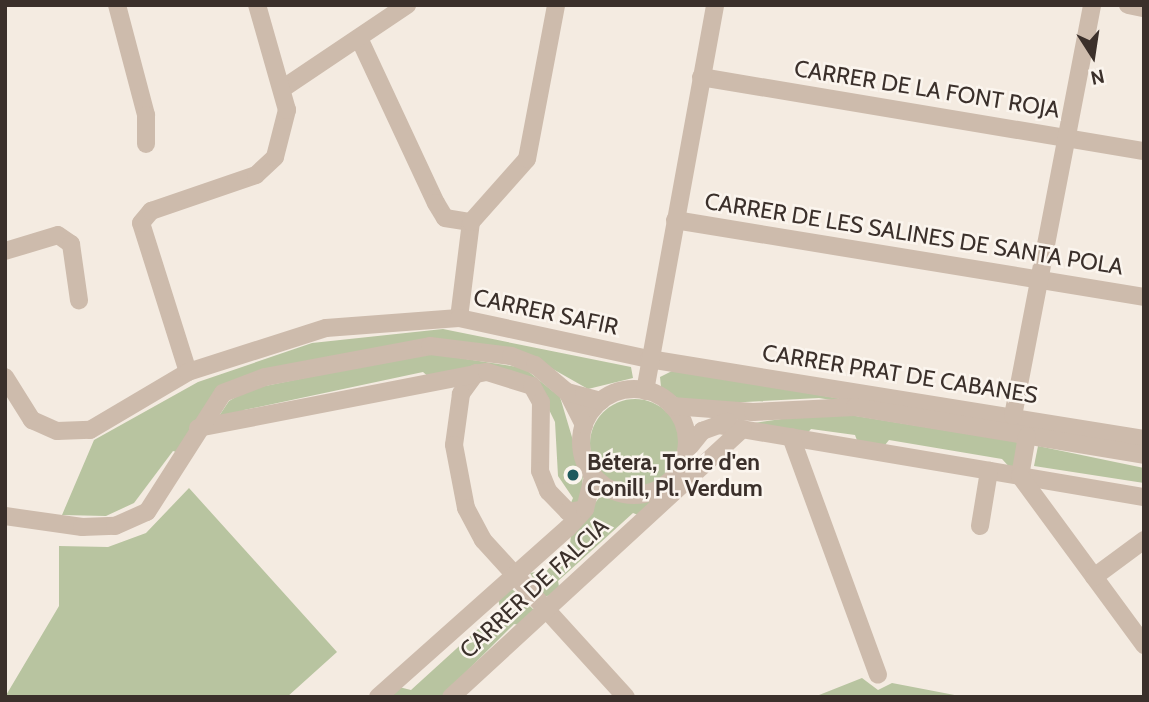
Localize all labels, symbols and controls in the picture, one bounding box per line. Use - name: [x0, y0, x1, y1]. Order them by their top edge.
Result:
- north arrow: [1058, 21, 1128, 91]
- street label: CARRER DE LA FONT ROJA: [792, 54, 1062, 124]
- text: N: [1089, 64, 1106, 90]
- street label: CARRER DE LES SALINES DE SANTA POLA: [703, 187, 1125, 281]
- street label: CARRER SAFIR: [471, 283, 621, 341]
- street label: CARRER PRAT DE CABANES: [760, 339, 1040, 409]
- place label: Bétera, Torre d'en Conill, Pl. Verdum: [587, 448, 763, 502]
- marker: Bétera, Torre d'en Conill, Pl. Verdum: [565, 467, 581, 483]
- street label: CARRER DE FALCIA: [454, 512, 614, 664]

